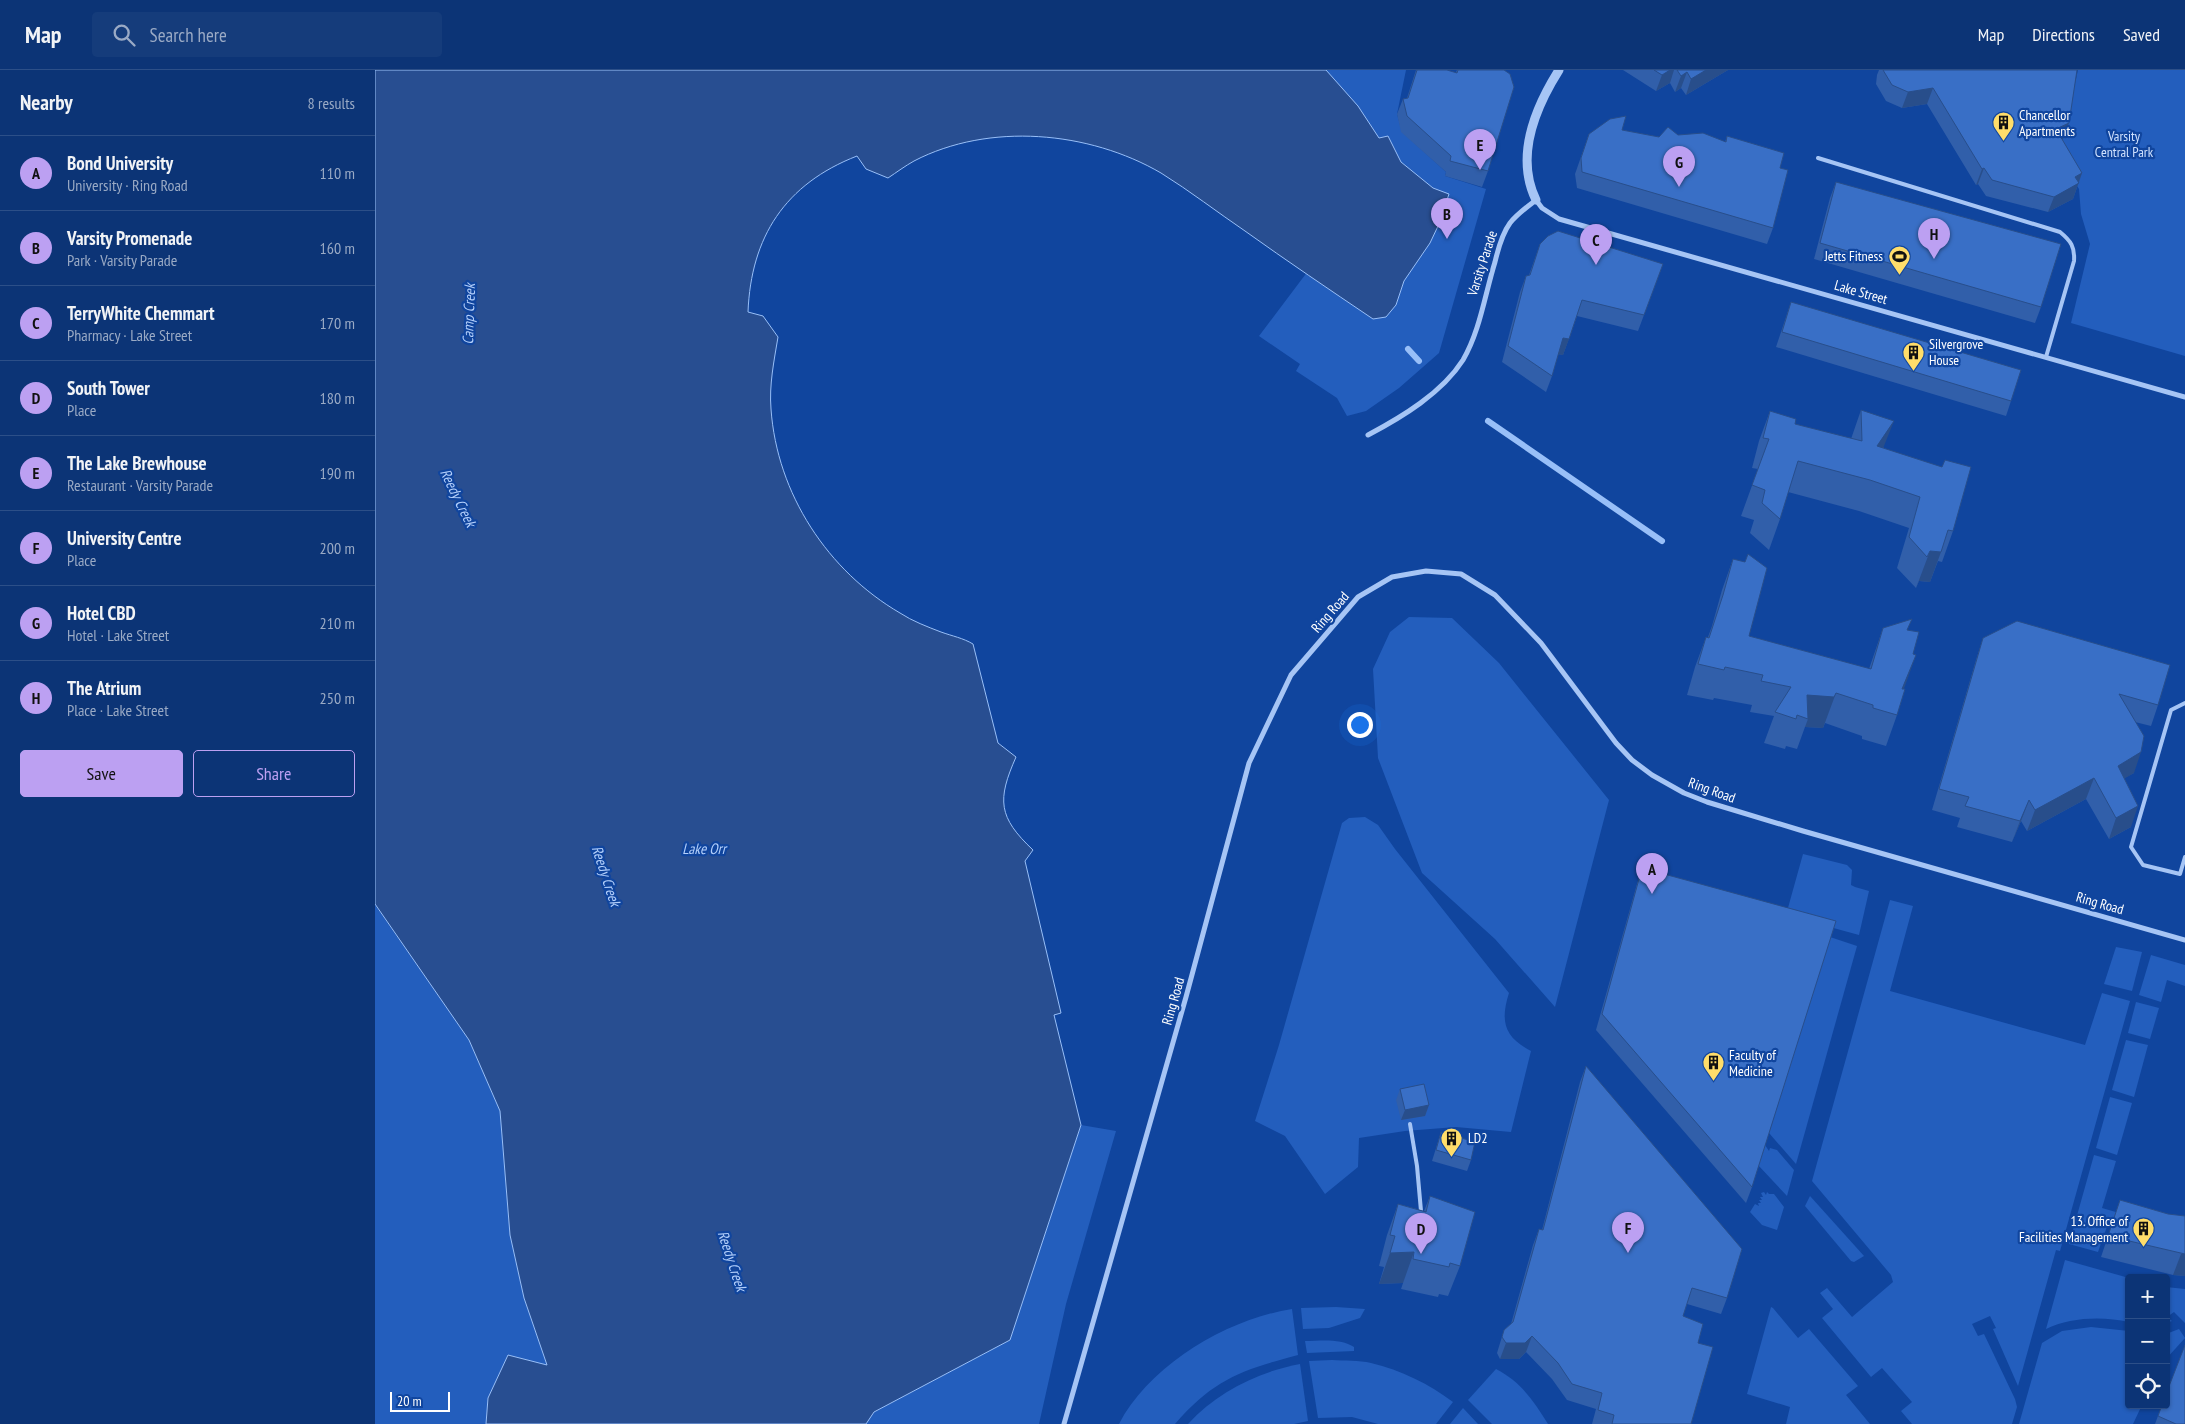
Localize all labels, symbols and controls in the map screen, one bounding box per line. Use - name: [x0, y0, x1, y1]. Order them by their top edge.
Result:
- search box: [92, 12, 442, 57]
- text: Map: [25, 19, 62, 50]
- icon: search: [110, 21, 138, 49]
- text: Search here: [150, 23, 227, 47]
- text: Map: [1978, 23, 2004, 46]
- text: Directions: [2032, 23, 2095, 46]
- text: Saved: [2123, 23, 2160, 46]
- text: Nearby: [20, 89, 73, 116]
- text: 8 results: [308, 93, 355, 113]
- place label: Chancellor Apartments: [2019, 106, 2075, 140]
- building icon: Chancellor Apartments: [1991, 111, 2015, 142]
- park label: Varsity Central Park: [2095, 127, 2154, 161]
- pin: E: [1464, 129, 1496, 170]
- pin: G: [1663, 146, 1695, 187]
- text: Bond University: [67, 151, 173, 175]
- text: A: [32, 163, 40, 183]
- text: 110 m: [320, 163, 355, 183]
- text: University · Ring Road: [67, 175, 188, 195]
- pin: B: [1431, 198, 1463, 239]
- pin: H: [1918, 218, 1950, 259]
- pin: C: [1580, 224, 1612, 265]
- text: Varsity Promenade: [67, 226, 192, 250]
- street label: Varsity Parade: [1463, 228, 1501, 299]
- text: B: [32, 238, 40, 258]
- text: 160 m: [320, 238, 355, 258]
- sports icon: Jetts Fitness: [1887, 244, 1911, 275]
- place label: Jetts Fitness: [1823, 247, 1883, 265]
- text: Park · Varsity Parade: [67, 250, 177, 270]
- street label: Lake Street: [1832, 276, 1890, 308]
- water label: Camp Creek: [458, 281, 479, 345]
- text: TerryWhite Chemmart: [67, 301, 215, 325]
- text: C: [32, 313, 40, 333]
- text: 170 m: [320, 313, 355, 333]
- text: Pharmacy · Lake Street: [67, 325, 192, 345]
- place label: Silvergrove House: [1929, 335, 1984, 369]
- building icon: Silvergrove House: [1901, 340, 1925, 371]
- text: South Tower: [67, 376, 150, 400]
- text: D: [32, 388, 40, 408]
- text: 180 m: [320, 388, 355, 408]
- text: Place: [67, 400, 96, 420]
- text: The Lake Brewhouse: [67, 451, 207, 475]
- text: E: [33, 463, 39, 483]
- text: 190 m: [320, 463, 355, 483]
- water label: Reedy Creek: [436, 465, 482, 532]
- text: Restaurant · Varsity Parade: [67, 475, 213, 495]
- text: University Centre: [67, 526, 182, 550]
- text: F: [33, 538, 39, 558]
- text: 200 m: [320, 538, 355, 558]
- text: Place: [67, 550, 96, 570]
- street label: Ring Road: [1307, 588, 1353, 636]
- text: Hotel CBD: [67, 601, 136, 625]
- text: G: [32, 613, 40, 633]
- text: 210 m: [320, 613, 355, 633]
- text: Hotel · Lake Street: [67, 625, 169, 645]
- text: The Atrium: [67, 676, 141, 700]
- text: H: [32, 688, 40, 708]
- text: 250 m: [320, 688, 355, 708]
- text: Place · Lake Street: [67, 700, 169, 720]
- your location: [1347, 712, 1373, 738]
- button: Save: [20, 750, 183, 797]
- button: Share: [193, 750, 355, 797]
- street label: Ring Road: [1686, 773, 1738, 807]
- water label: Lake Orr: [682, 839, 728, 858]
- water label: Reedy Creek: [588, 843, 626, 911]
- pin: A: [1636, 853, 1668, 894]
- street label: Ring Road: [2074, 888, 2126, 918]
- street label: Ring Road: [1158, 975, 1188, 1027]
- place label: Faculty of Medicine: [1729, 1046, 1776, 1080]
- building icon: Faculty of Medicine: [1701, 1051, 1725, 1082]
- building icon: LD2: [1440, 1126, 1464, 1157]
- place label: LD2: [1468, 1129, 1487, 1147]
- pin: F: [1612, 1212, 1644, 1253]
- place label: 13. Office of Facilities Management: [2019, 1212, 2128, 1246]
- pin: D: [1405, 1213, 1437, 1254]
- building icon: 13. Office of Facilities Management: [2132, 1217, 2156, 1248]
- water label: Reedy Creek: [714, 1228, 752, 1296]
- map controls: [2125, 1274, 2170, 1409]
- button: +: [2125, 1274, 2170, 1319]
- button: −: [2125, 1319, 2170, 1364]
- button: locate: [2125, 1364, 2170, 1409]
- scale bar: [390, 1389, 450, 1412]
- text: 20 m: [397, 1392, 422, 1410]

